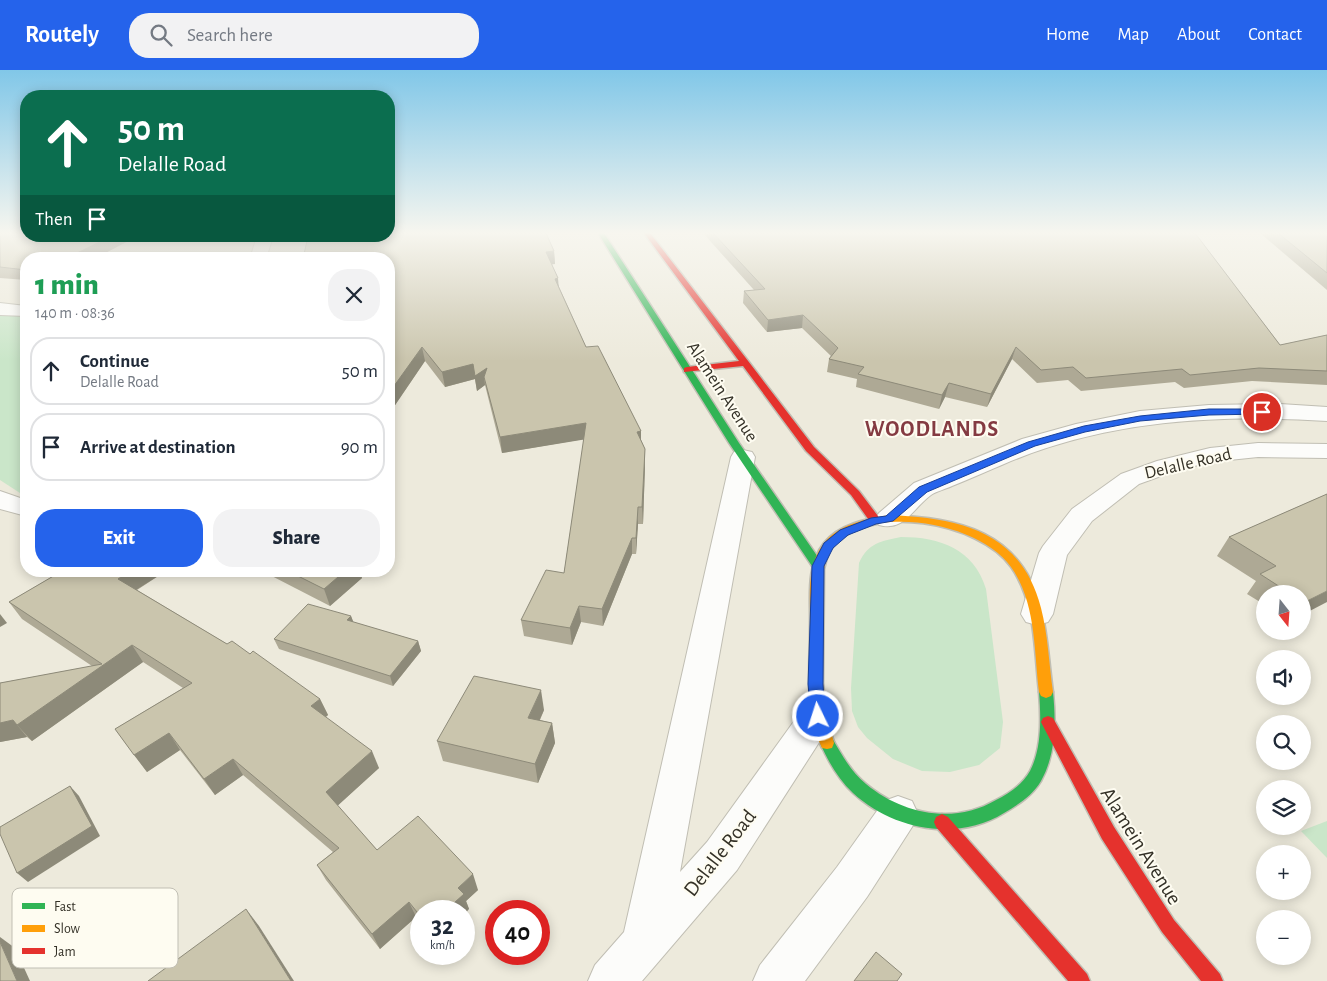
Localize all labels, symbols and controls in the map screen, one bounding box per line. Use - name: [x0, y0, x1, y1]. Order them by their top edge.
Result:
- search box: [129, 13, 479, 58]
- icon: search: [147, 21, 175, 49]
- text: Routely: [25, 23, 99, 47]
- text: Search here: [187, 26, 273, 45]
- text: Home: [1046, 26, 1089, 44]
- text: Map: [1117, 26, 1149, 44]
- text: About: [1177, 26, 1220, 44]
- text: Contact: [1248, 26, 1302, 44]
- icon: ahead: [35, 110, 100, 175]
- text: 50 m: [118, 112, 185, 147]
- text: Delalle Road: [118, 153, 226, 175]
- icon: arrive: [83, 205, 111, 233]
- text: Then: [35, 210, 73, 229]
- button: close: [328, 269, 380, 321]
- text: 1 min: [35, 270, 99, 300]
- text: 140 m · 08:36: [35, 305, 115, 321]
- street label: Alamein Avenue: [683, 339, 761, 445]
- text: Continue: [80, 352, 149, 371]
- icon: ahead: [37, 357, 65, 385]
- text: 50 m: [342, 362, 378, 381]
- text: Delalle Road: [80, 374, 159, 390]
- pin: [1241, 391, 1283, 433]
- icon: arrive: [1248, 398, 1276, 426]
- district label: WOODLANDS: [865, 418, 999, 440]
- icon: arrive: [37, 433, 65, 461]
- text: Arrive at destination: [80, 438, 236, 457]
- text: 90 m: [341, 438, 378, 457]
- street label: Delalle Road: [1143, 445, 1233, 483]
- button: Exit: [35, 509, 203, 567]
- button: Share: [213, 509, 380, 567]
- north arrow: [1256, 585, 1311, 640]
- map controls: [1256, 585, 1311, 965]
- button: sound: [1256, 650, 1311, 705]
- position arrow: [791, 689, 843, 741]
- button: search: [1256, 715, 1311, 770]
- button: layers: [1256, 780, 1311, 835]
- street label: Alamein Avenue: [1097, 784, 1185, 908]
- street label: Delalle Road: [680, 806, 760, 900]
- button: +: [1256, 845, 1311, 900]
- legend: [12, 888, 178, 968]
- text: Fast: [54, 900, 76, 914]
- speed limit sign: 40: [485, 900, 550, 965]
- button: −: [1256, 910, 1311, 965]
- text: 32: [431, 914, 454, 939]
- text: Slow: [54, 922, 81, 936]
- text: km/h: [430, 939, 455, 951]
- text: Jam: [54, 945, 76, 959]

